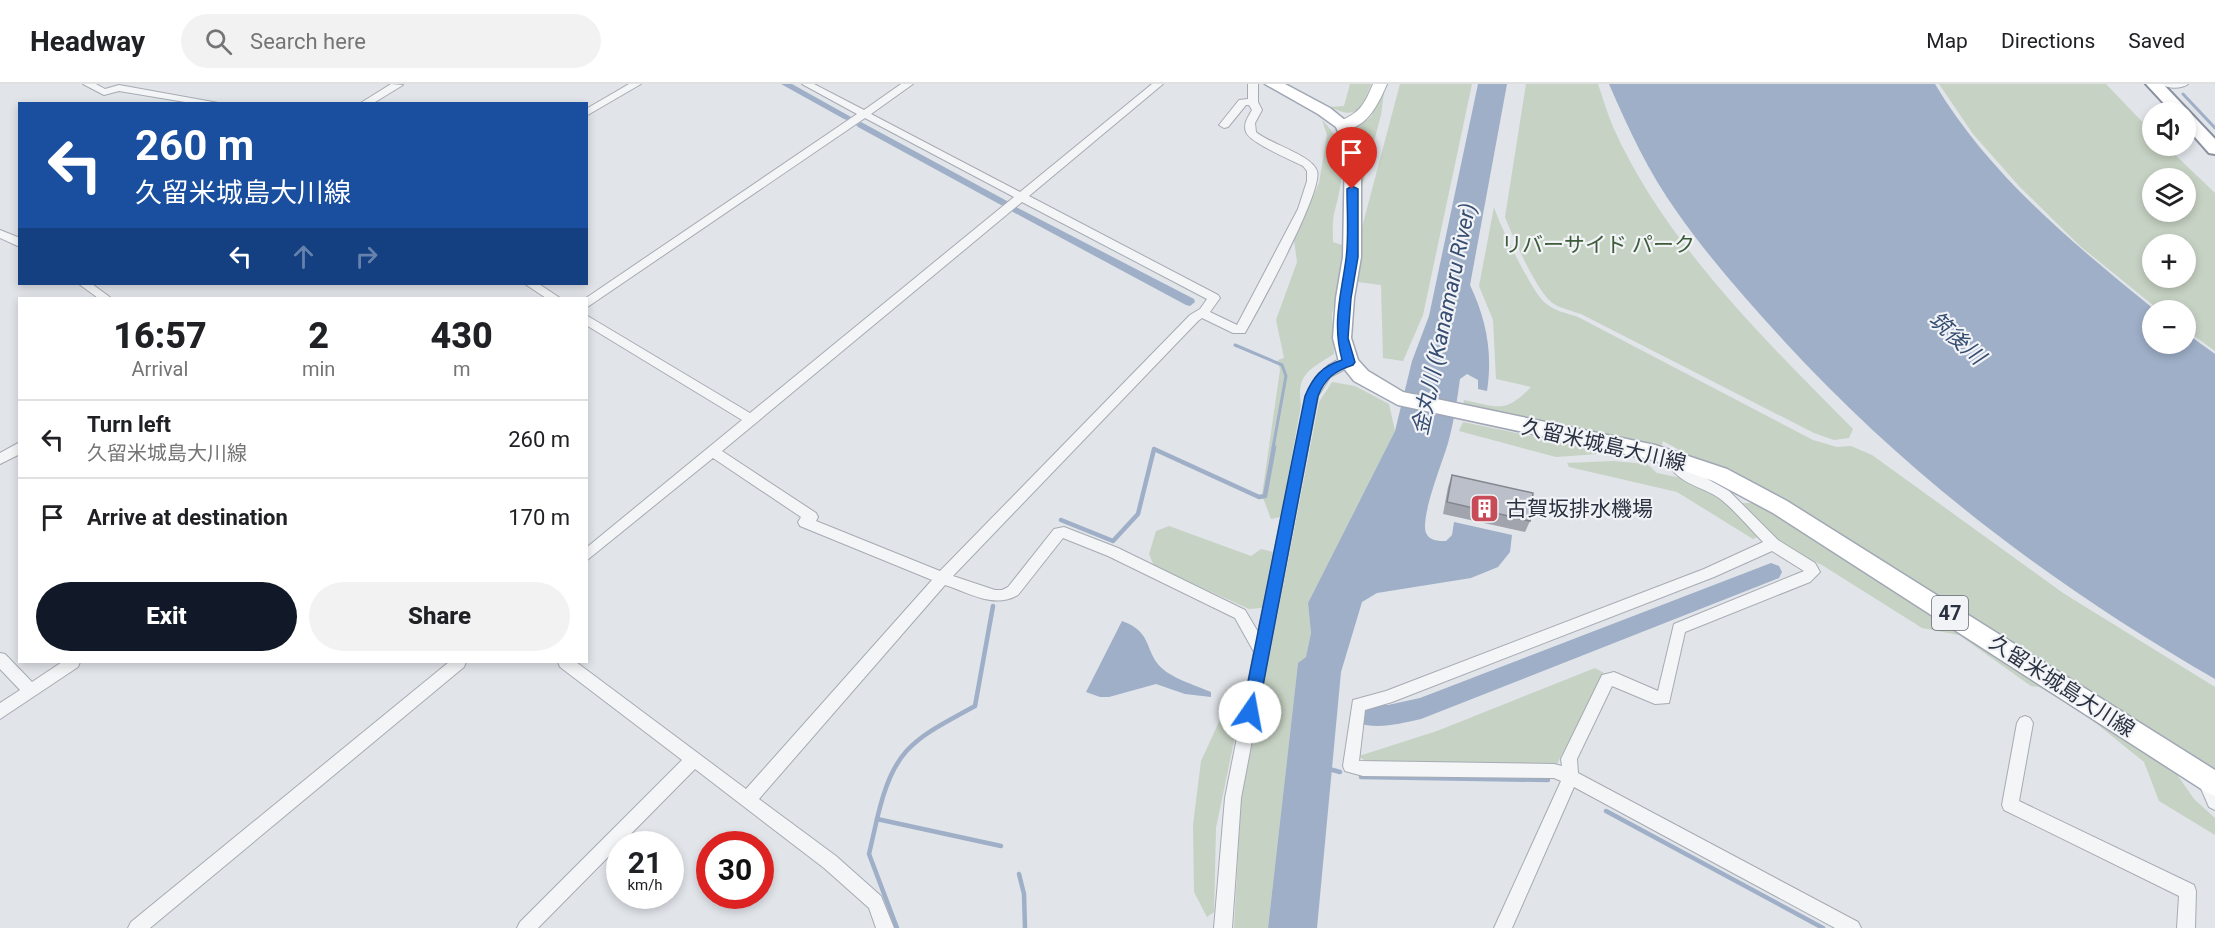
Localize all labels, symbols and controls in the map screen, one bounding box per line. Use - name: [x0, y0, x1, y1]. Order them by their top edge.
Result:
- search box: [181, 14, 601, 68]
- text: Headway: [30, 25, 145, 58]
- icon: search: [202, 25, 235, 58]
- text: Search here: [250, 29, 366, 54]
- text: Map: [1926, 29, 1968, 53]
- text: Directions: [2001, 29, 2095, 53]
- text: Saved: [2128, 29, 2185, 53]
- map controls: [2142, 102, 2196, 354]
- button: sound: [2142, 102, 2196, 156]
- text: 260 m: [135, 121, 254, 170]
- icon: left: [36, 126, 114, 204]
- pin: [1326, 127, 1377, 189]
- icon: arrive: [1335, 136, 1368, 169]
- button: layers: [2142, 168, 2196, 222]
- text: 久留米城島大川線: [135, 177, 351, 209]
- water label: 金丸川 (Kanamaru River): [1407, 201, 1482, 437]
- park label: リバーサイド パーク: [1501, 233, 1695, 257]
- button: +: [2142, 234, 2196, 288]
- icon: left: [224, 240, 257, 273]
- icon: ahead: [287, 240, 320, 273]
- icon: right: [350, 240, 383, 273]
- button: −: [2142, 300, 2196, 354]
- water label: 筑後川: [1924, 307, 1991, 371]
- text: 16:57: [113, 315, 207, 357]
- text: 2: [308, 315, 329, 357]
- text: 430: [431, 315, 493, 357]
- text: Arrival: [132, 357, 188, 381]
- text: min: [302, 357, 335, 381]
- text: m: [453, 357, 470, 381]
- text: Turn left: [87, 412, 171, 437]
- street label: 久留米城島大川線: [1519, 414, 1689, 476]
- icon: left: [36, 423, 69, 456]
- text: 260 m: [508, 427, 570, 452]
- text: 久留米城島大川線: [87, 441, 247, 465]
- building icon: 古賀坂排水機場: [1469, 493, 1501, 525]
- place label: 古賀坂排水機場: [1506, 497, 1653, 521]
- icon: arrive: [36, 501, 69, 534]
- text: Arrive at destination: [87, 505, 288, 530]
- text: 170 m: [508, 505, 570, 530]
- button: Exit: [36, 582, 297, 651]
- button: Share: [309, 582, 570, 651]
- road number: 47: [1932, 596, 1968, 630]
- street label: 久留米城島大川線: [1985, 630, 2139, 742]
- position arrow: [1218, 680, 1282, 744]
- speed limit sign: 30: [696, 831, 774, 909]
- text: 21: [628, 845, 662, 880]
- text: km/h: [627, 876, 663, 894]

